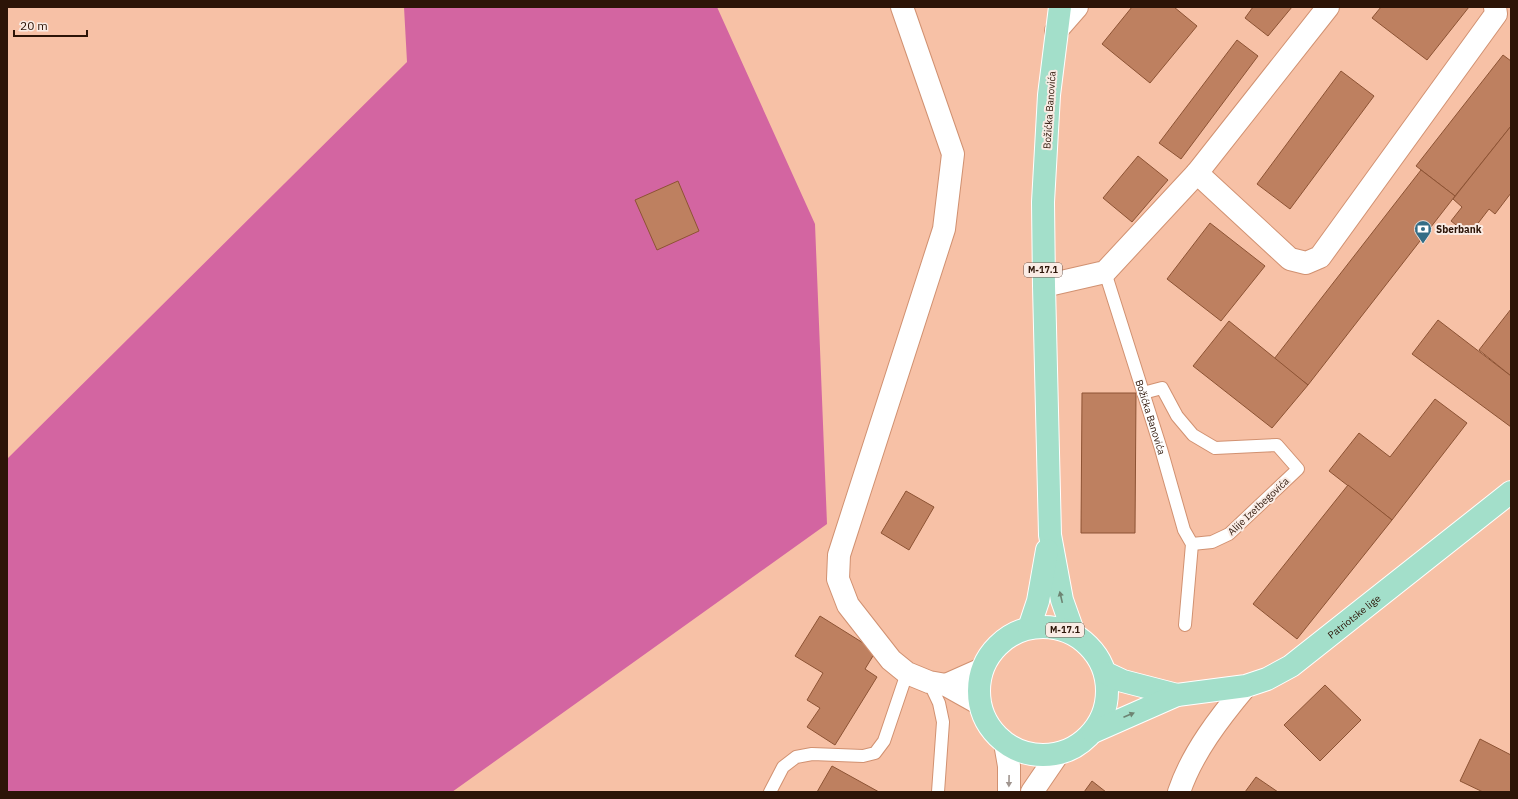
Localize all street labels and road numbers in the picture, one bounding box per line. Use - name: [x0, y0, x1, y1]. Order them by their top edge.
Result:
- street label: Božićka Banovića: [1040, 70, 1059, 149]
- road number: M-17.1: [1024, 263, 1062, 277]
- street label: Božićka Banovića: [1132, 378, 1168, 457]
- street label: Alije Izetbegovića: [1225, 474, 1292, 538]
- street label: Patriotske lige: [1325, 591, 1384, 642]
- road number: M-17.1: [1046, 623, 1084, 637]

